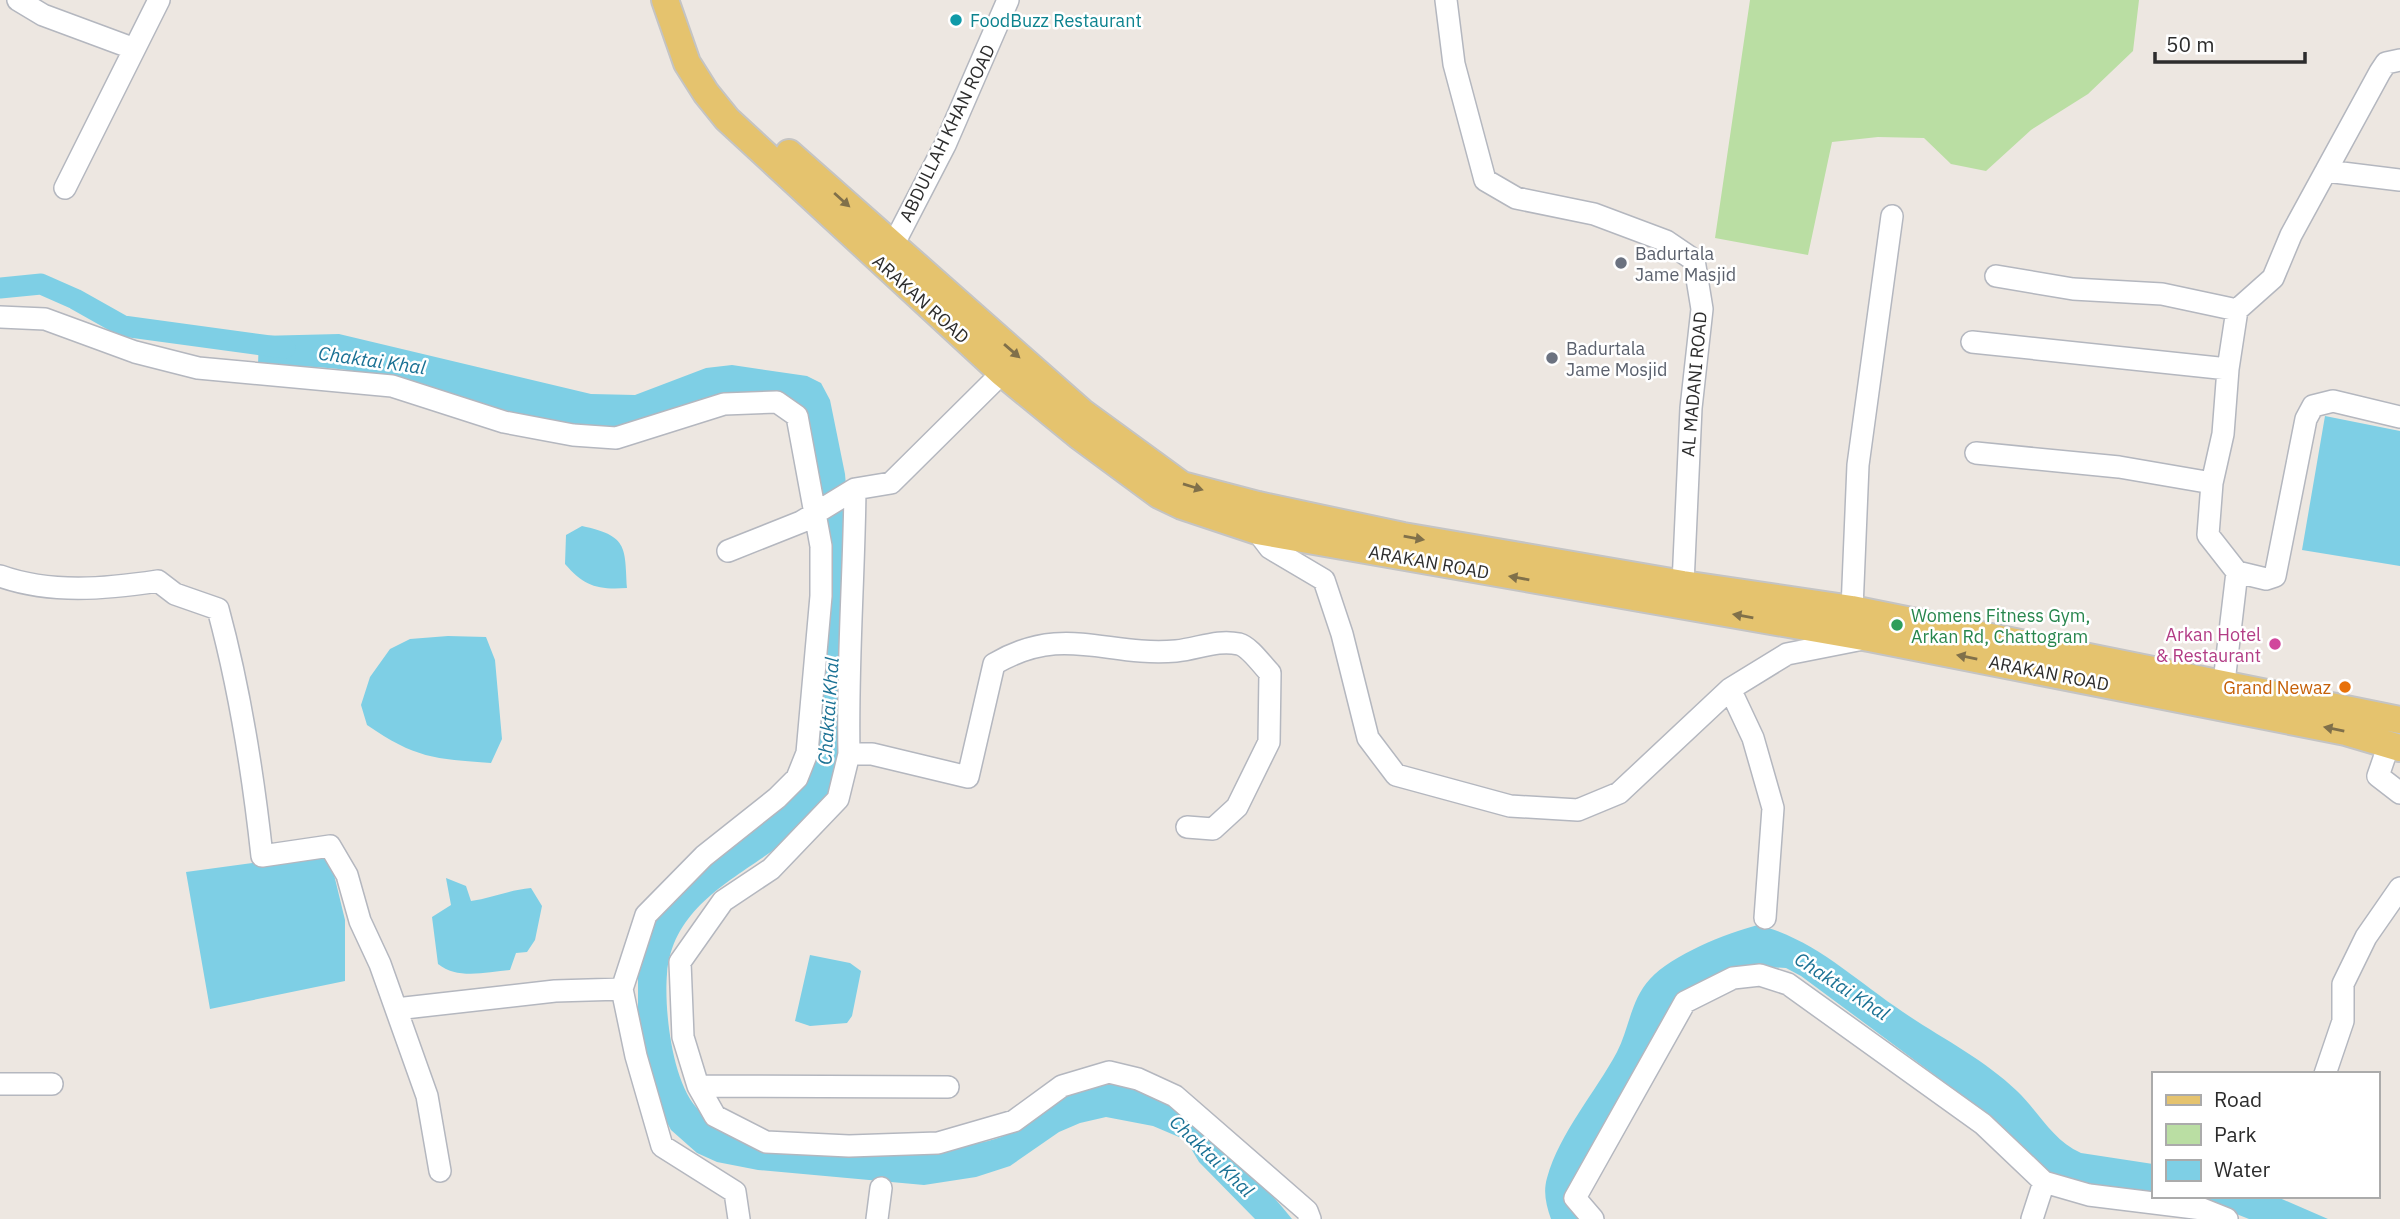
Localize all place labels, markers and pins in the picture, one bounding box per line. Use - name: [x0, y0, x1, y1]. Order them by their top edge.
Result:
- place label: FoodBuzz Restaurant: [970, 9, 1142, 32]
- marker: FoodBuzz Restaurant: [948, 12, 964, 28]
- place label: Badurtala Jame Masjid: [1635, 242, 1736, 286]
- marker: Badurtala Jame Masjid: [1613, 255, 1629, 271]
- place label: Badurtala Jame Mosjid: [1566, 337, 1668, 381]
- marker: Badurtala Jame Mosjid: [1544, 350, 1560, 366]
- place label: Womens Fitness Gym, Arkan Rd, Chattogram: [1911, 604, 2090, 648]
- marker: Womens Fitness Gym, Arkan Rd, Chattogram: [1889, 617, 1905, 633]
- place label: Arkan Hotel & Restaurant: [2156, 623, 2261, 667]
- marker: Arkan Hotel & Restaurant: [2267, 636, 2283, 652]
- place label: Grand Newaz: [2223, 676, 2331, 699]
- marker: Grand Newaz: [2337, 679, 2353, 695]

